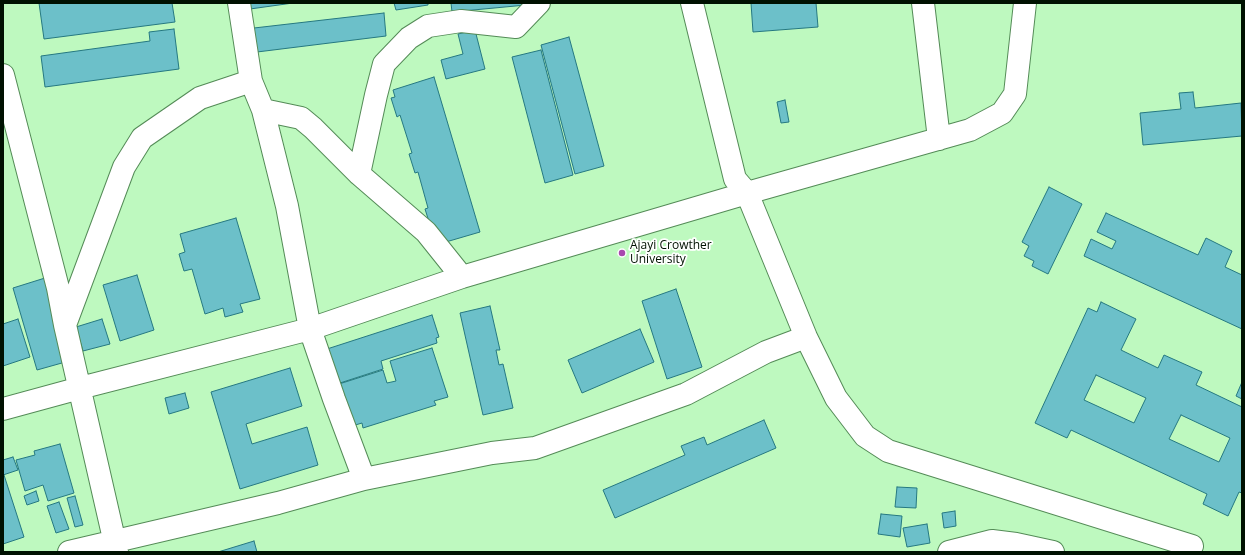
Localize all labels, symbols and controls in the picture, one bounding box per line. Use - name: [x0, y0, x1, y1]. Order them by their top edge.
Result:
- place label: Ajayi Crowther University: [630, 239, 712, 267]
- marker: Ajayi Crowther University: [617, 248, 627, 258]

